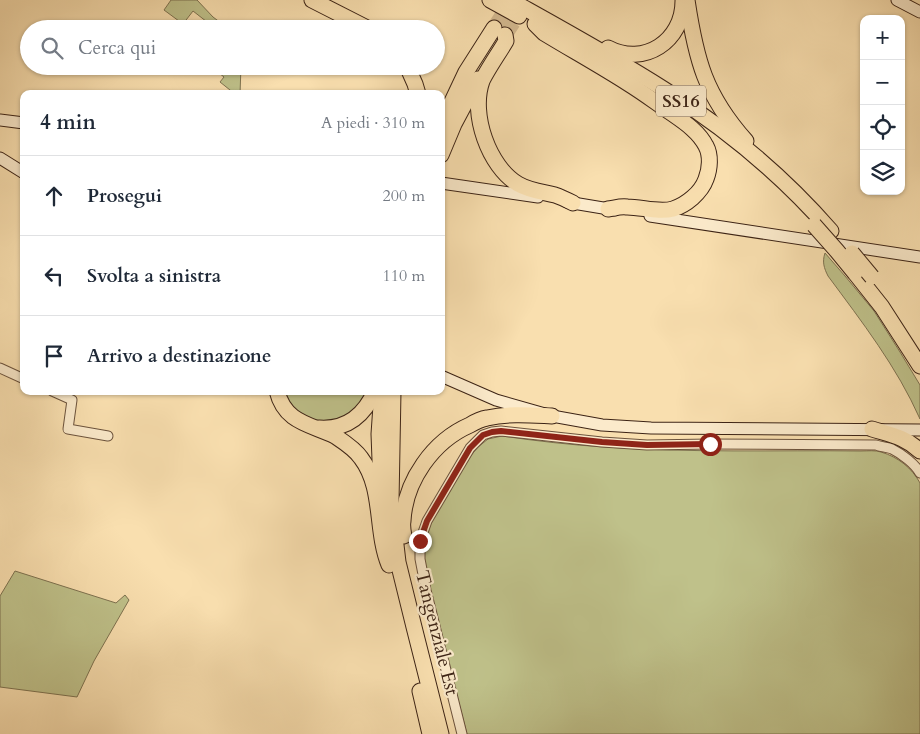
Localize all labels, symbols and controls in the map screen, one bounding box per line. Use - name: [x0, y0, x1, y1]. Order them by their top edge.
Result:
- map controls: [860, 15, 905, 195]
- button: +: [860, 15, 905, 60]
- search box: [20, 20, 445, 75]
- icon: search: [38, 34, 66, 62]
- text: Cerca qui: [78, 35, 156, 61]
- button: −: [860, 60, 905, 105]
- road number: SS16: [656, 85, 706, 116]
- button: locate: [860, 105, 905, 150]
- text: 4 min: [40, 108, 96, 137]
- text: A piedi · 310 m: [321, 112, 425, 134]
- button: layers: [860, 150, 905, 195]
- icon: ahead: [40, 182, 68, 210]
- text: Prosegui: [87, 183, 162, 209]
- text: 200 m: [383, 185, 425, 207]
- icon: left: [40, 262, 68, 290]
- text: Svolta a sinistra: [87, 263, 221, 289]
- text: 110 m: [383, 265, 425, 287]
- icon: arrive: [40, 342, 68, 370]
- text: Arrivo a destinazione: [87, 343, 271, 369]
- route start: [699, 433, 722, 456]
- route end: [409, 530, 432, 553]
- street label: Tangenziale Est: [409, 568, 465, 698]

